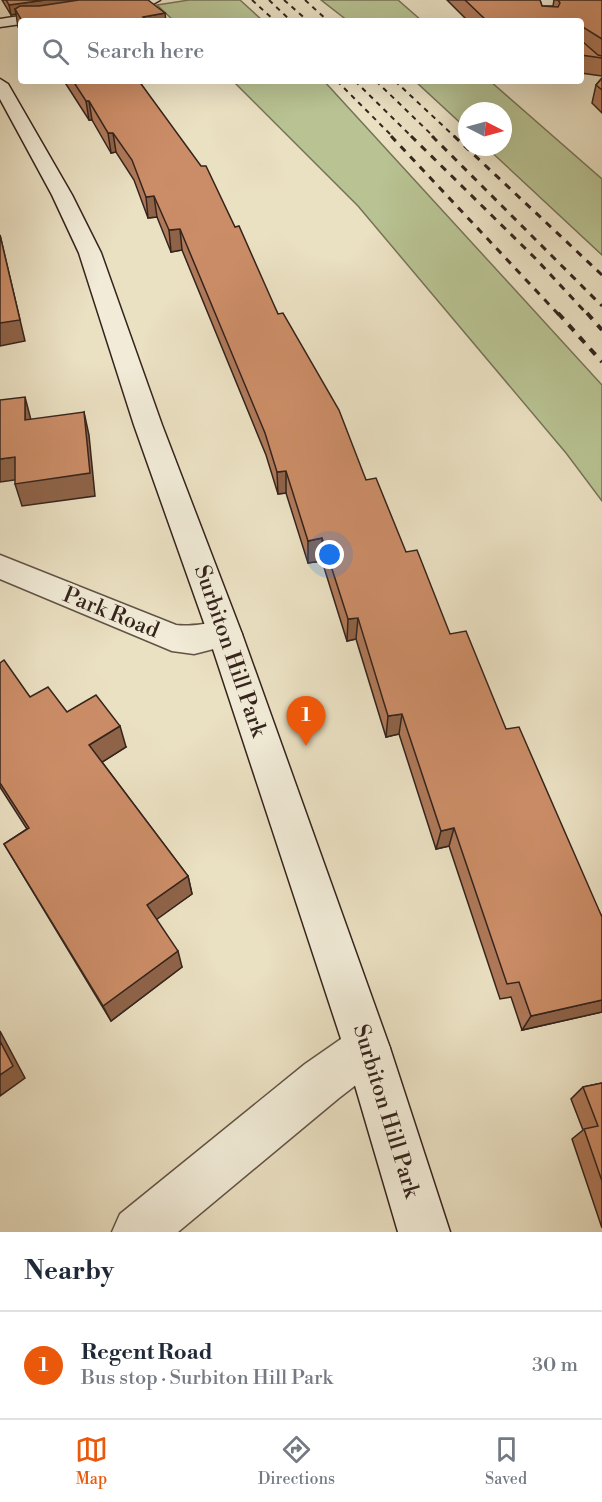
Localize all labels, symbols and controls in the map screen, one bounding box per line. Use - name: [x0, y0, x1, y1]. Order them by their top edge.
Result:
- search box: [18, 18, 584, 84]
- icon: search: [39, 35, 72, 68]
- text: Search here: [87, 38, 204, 65]
- north arrow: [458, 102, 512, 156]
- your location: [315, 540, 344, 569]
- street label: Surbiton Hill Park: [188, 562, 273, 742]
- street label: Park Road: [59, 582, 163, 645]
- pin: 1: [286, 696, 326, 746]
- street label: Surbiton Hill Park: [347, 1021, 426, 1202]
- text: Nearby: [24, 1255, 114, 1287]
- text: Regent Road: [81, 1339, 213, 1366]
- text: 1: [39, 1353, 48, 1378]
- text: 30 m: [532, 1353, 578, 1378]
- text: Bus stop · Surbiton Hill Park: [81, 1366, 333, 1391]
- tab: Map: [75, 1433, 108, 1489]
- tab: Directions: [258, 1433, 335, 1489]
- tab: Saved: [485, 1433, 527, 1489]

